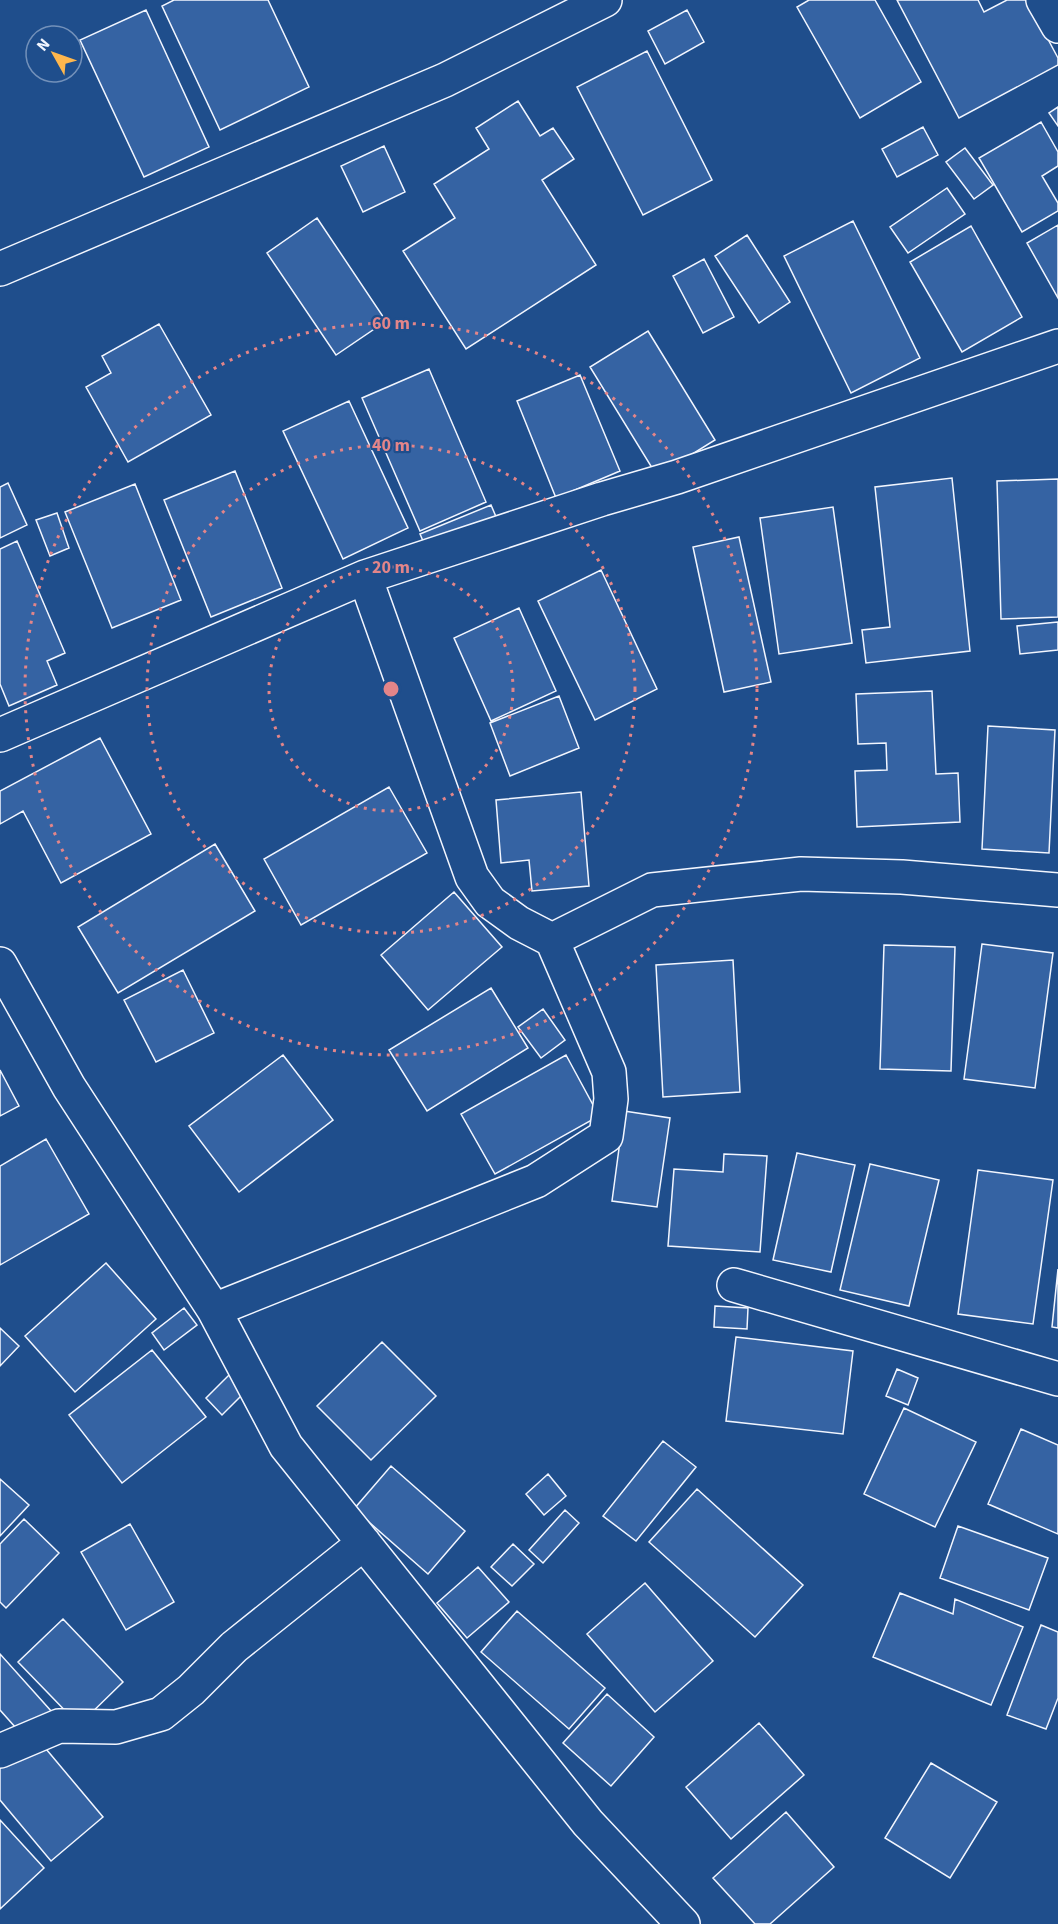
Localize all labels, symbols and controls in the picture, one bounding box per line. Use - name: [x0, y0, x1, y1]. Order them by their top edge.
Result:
- north arrow: [24, 24, 84, 84]
- text: N: [31, 34, 55, 56]
- text: 60 m: [372, 311, 410, 336]
- text: 40 m: [372, 433, 410, 458]
- text: 20 m: [372, 555, 410, 580]
- centre of rings: [381, 679, 401, 699]

